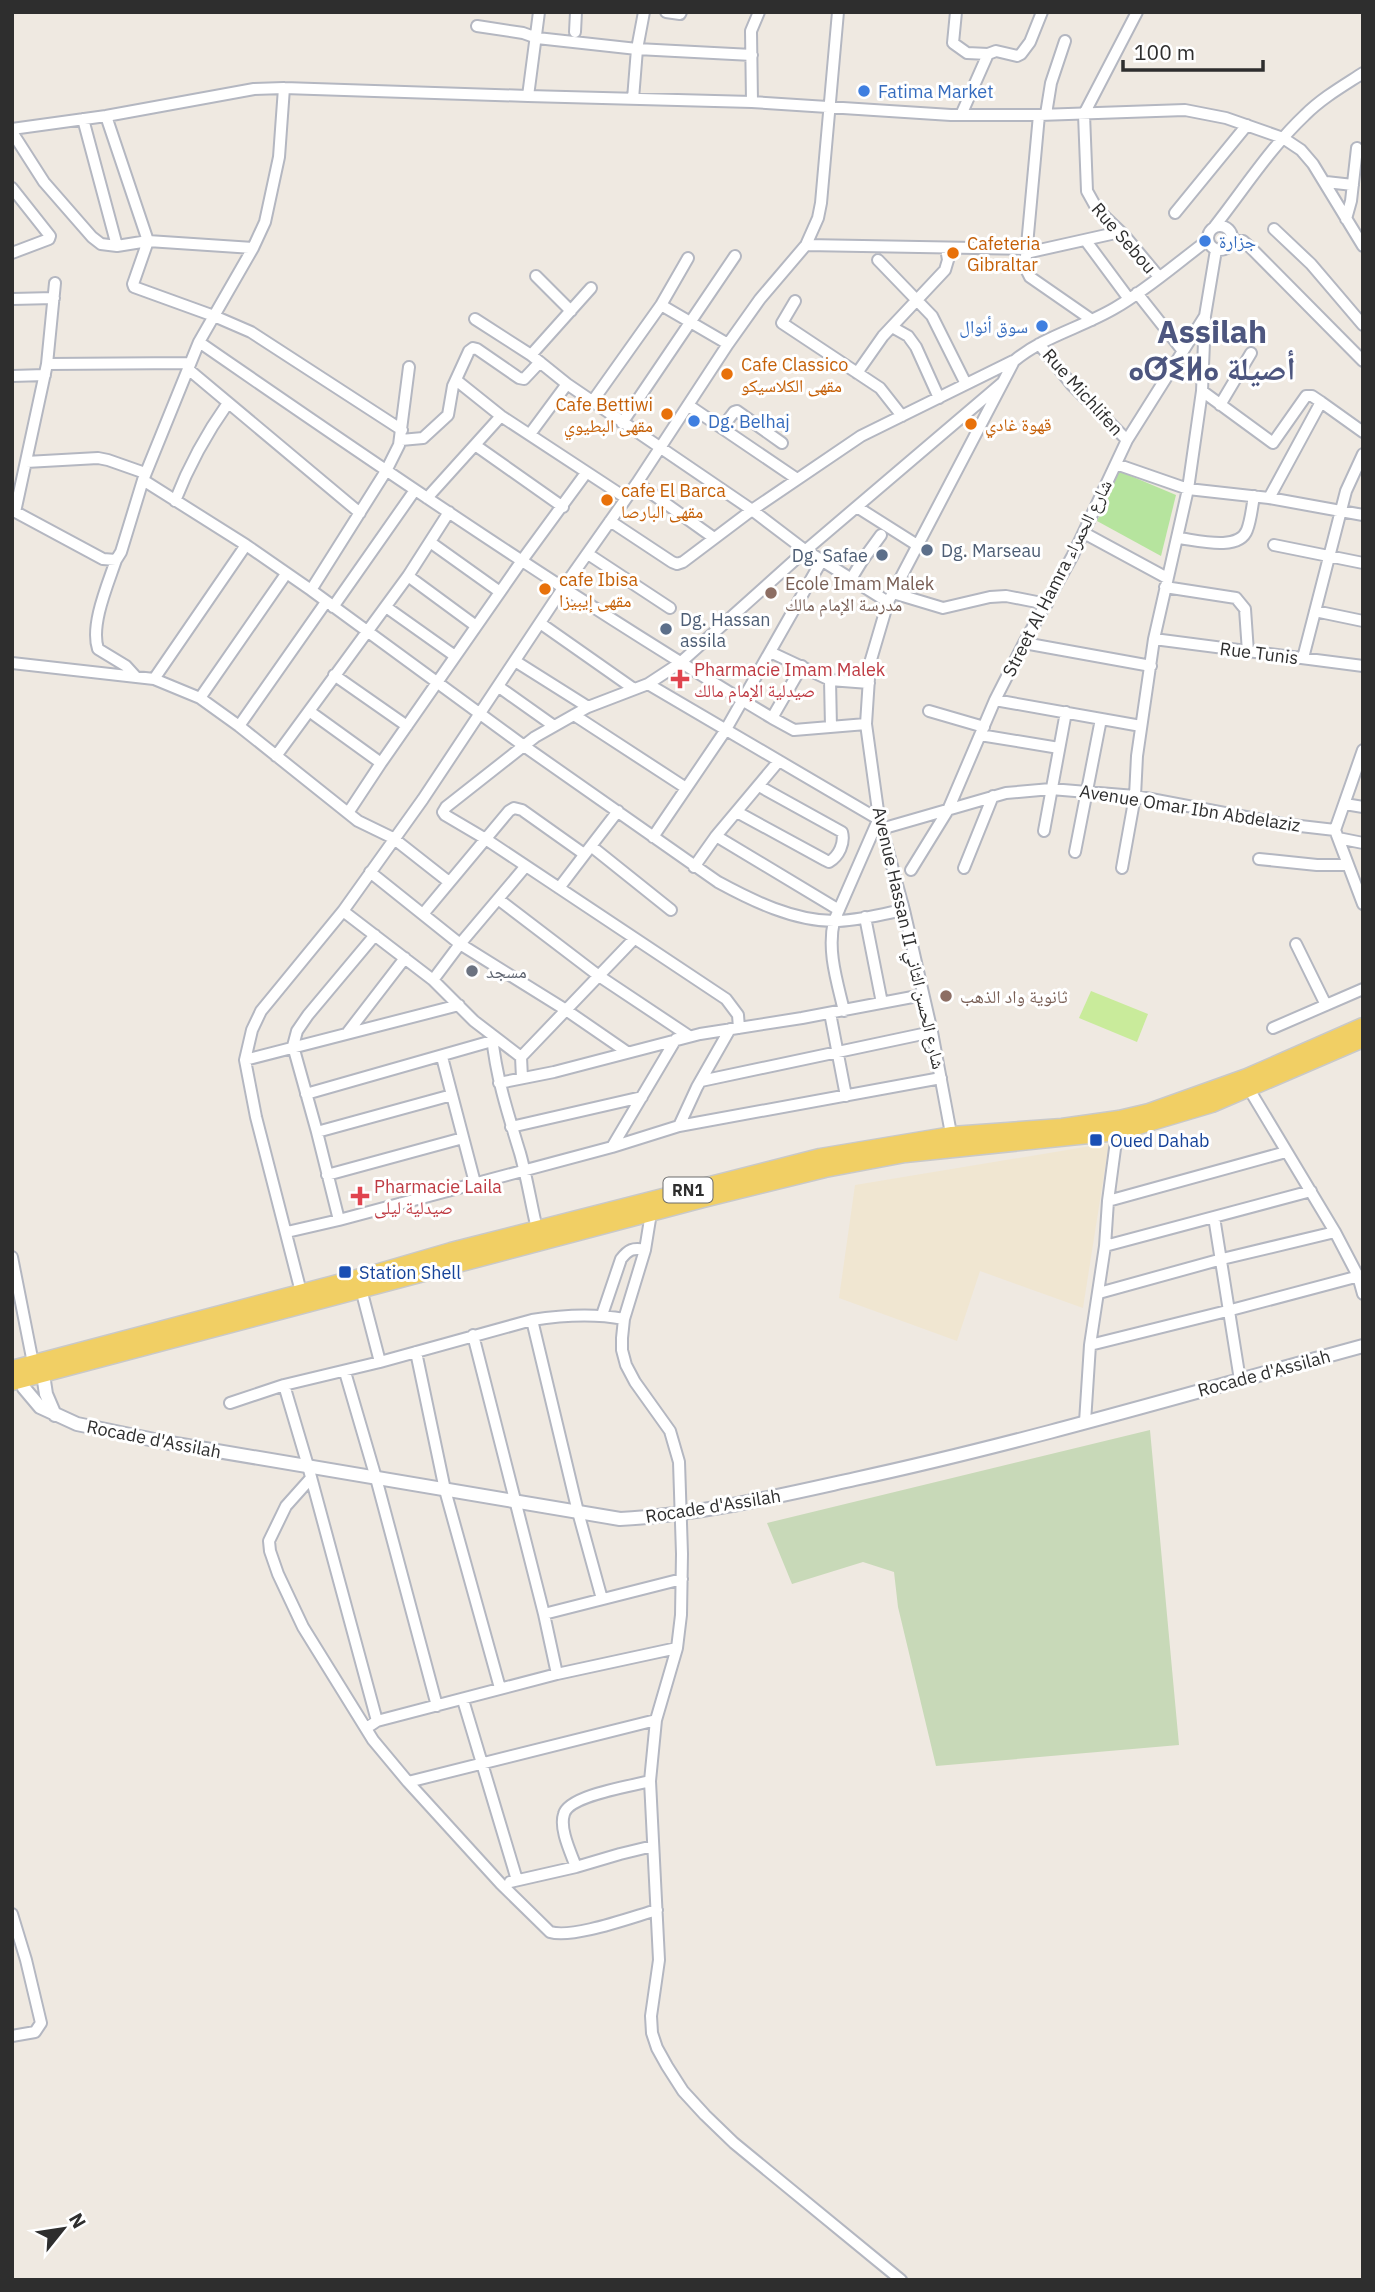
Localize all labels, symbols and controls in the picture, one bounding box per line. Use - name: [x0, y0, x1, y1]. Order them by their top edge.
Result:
- scale bar: [1123, 28, 1263, 72]
- text: 100 m: [1134, 38, 1195, 66]
- place label: Fatima Market: [878, 80, 994, 103]
- marker: Fatima Market: [856, 83, 872, 99]
- street label: Rue Sebou: [1087, 198, 1161, 278]
- place label: جزارة: [1219, 230, 1256, 253]
- place label: Cafeteria Gibraltar: [967, 232, 1041, 276]
- marker: جزارة: [1197, 233, 1213, 249]
- marker: Cafeteria Gibraltar: [945, 245, 961, 261]
- district label: Assilah ⴰⵚⵉⵍⴰ أصيلة: [1129, 310, 1295, 389]
- place label: سوق أنوال: [959, 315, 1028, 338]
- marker: سوق أنوال: [1034, 318, 1050, 334]
- street label: Rue Michlifen: [1038, 344, 1128, 440]
- place label: Cafe Classico مقهى الكلاسيكو: [741, 353, 848, 397]
- marker: Cafe Classico مقهى الكلاسيكو: [719, 366, 735, 382]
- place label: Cafe Bettiwi مقهى البطيوي: [555, 393, 653, 440]
- marker: Cafe Bettiwi مقهى البطيوي: [659, 406, 675, 422]
- place label: Dg. Belhaj: [708, 410, 790, 433]
- marker: Dg. Belhaj: [686, 413, 702, 429]
- place label: قهوة غادي: [985, 413, 1052, 439]
- marker: قهوة غادي: [963, 416, 979, 432]
- street label: Street Al Hamra شارع الحمراء: [997, 476, 1117, 680]
- place label: cafe El Barca مقهى البارصا: [621, 479, 726, 523]
- marker: cafe El Barca مقهى البارصا: [599, 492, 615, 508]
- place label: Dg. Marseau: [941, 539, 1041, 562]
- marker: Dg. Marseau: [919, 542, 935, 558]
- place label: Dg. Safae: [792, 544, 868, 567]
- marker: Dg. Safae: [874, 547, 890, 563]
- place label: cafe Ibisa مقهى إيبيزا: [559, 568, 638, 612]
- place label: Ecole Imam Malek مدرسة الإمام مالك: [785, 572, 935, 617]
- marker: cafe Ibisa مقهى إيبيزا: [537, 581, 553, 597]
- marker: Ecole Imam Malek مدرسة الإمام مالك: [763, 585, 779, 601]
- place label: Dg. Hassan assila: [680, 608, 771, 652]
- marker: Dg. Hassan assila: [658, 621, 674, 637]
- street label: Rue Tunis: [1218, 637, 1300, 669]
- place label: Pharmacie Imam Malek صيدلية الإمام مالك: [694, 658, 886, 703]
- marker: Pharmacie Imam Malek صيدلية الإمام مالك: [672, 671, 688, 687]
- street label: Avenue Omar Ibn Abdelaziz: [1078, 779, 1302, 837]
- street label: Avenue Hassan II شارع الحسن الثاني: [864, 805, 950, 1072]
- place label: مسجد: [486, 960, 527, 983]
- marker: مسجد: [464, 963, 480, 979]
- place label: ثانوية واد الذهب: [960, 985, 1068, 1008]
- marker: ثانوية واد الذهب: [938, 988, 954, 1004]
- place label: Oued Dahab: [1110, 1129, 1210, 1152]
- marker: Oued Dahab: [1088, 1132, 1104, 1148]
- place label: Pharmacie Laila صيدلية ليلى: [374, 1175, 502, 1219]
- road number: RN1: [664, 1178, 712, 1202]
- marker: Pharmacie Laila صيدلية ليلى: [352, 1188, 368, 1204]
- place label: Station Shell: [359, 1261, 461, 1284]
- marker: Station Shell: [337, 1264, 353, 1280]
- street label: Rocade d'Assilah: [1195, 1344, 1333, 1402]
- street label: Rocade d'Assilah: [85, 1415, 223, 1463]
- street label: Rocade d'Assilah: [644, 1484, 782, 1528]
- north arrow: [28, 2194, 98, 2264]
- text: N: [64, 2209, 92, 2232]

